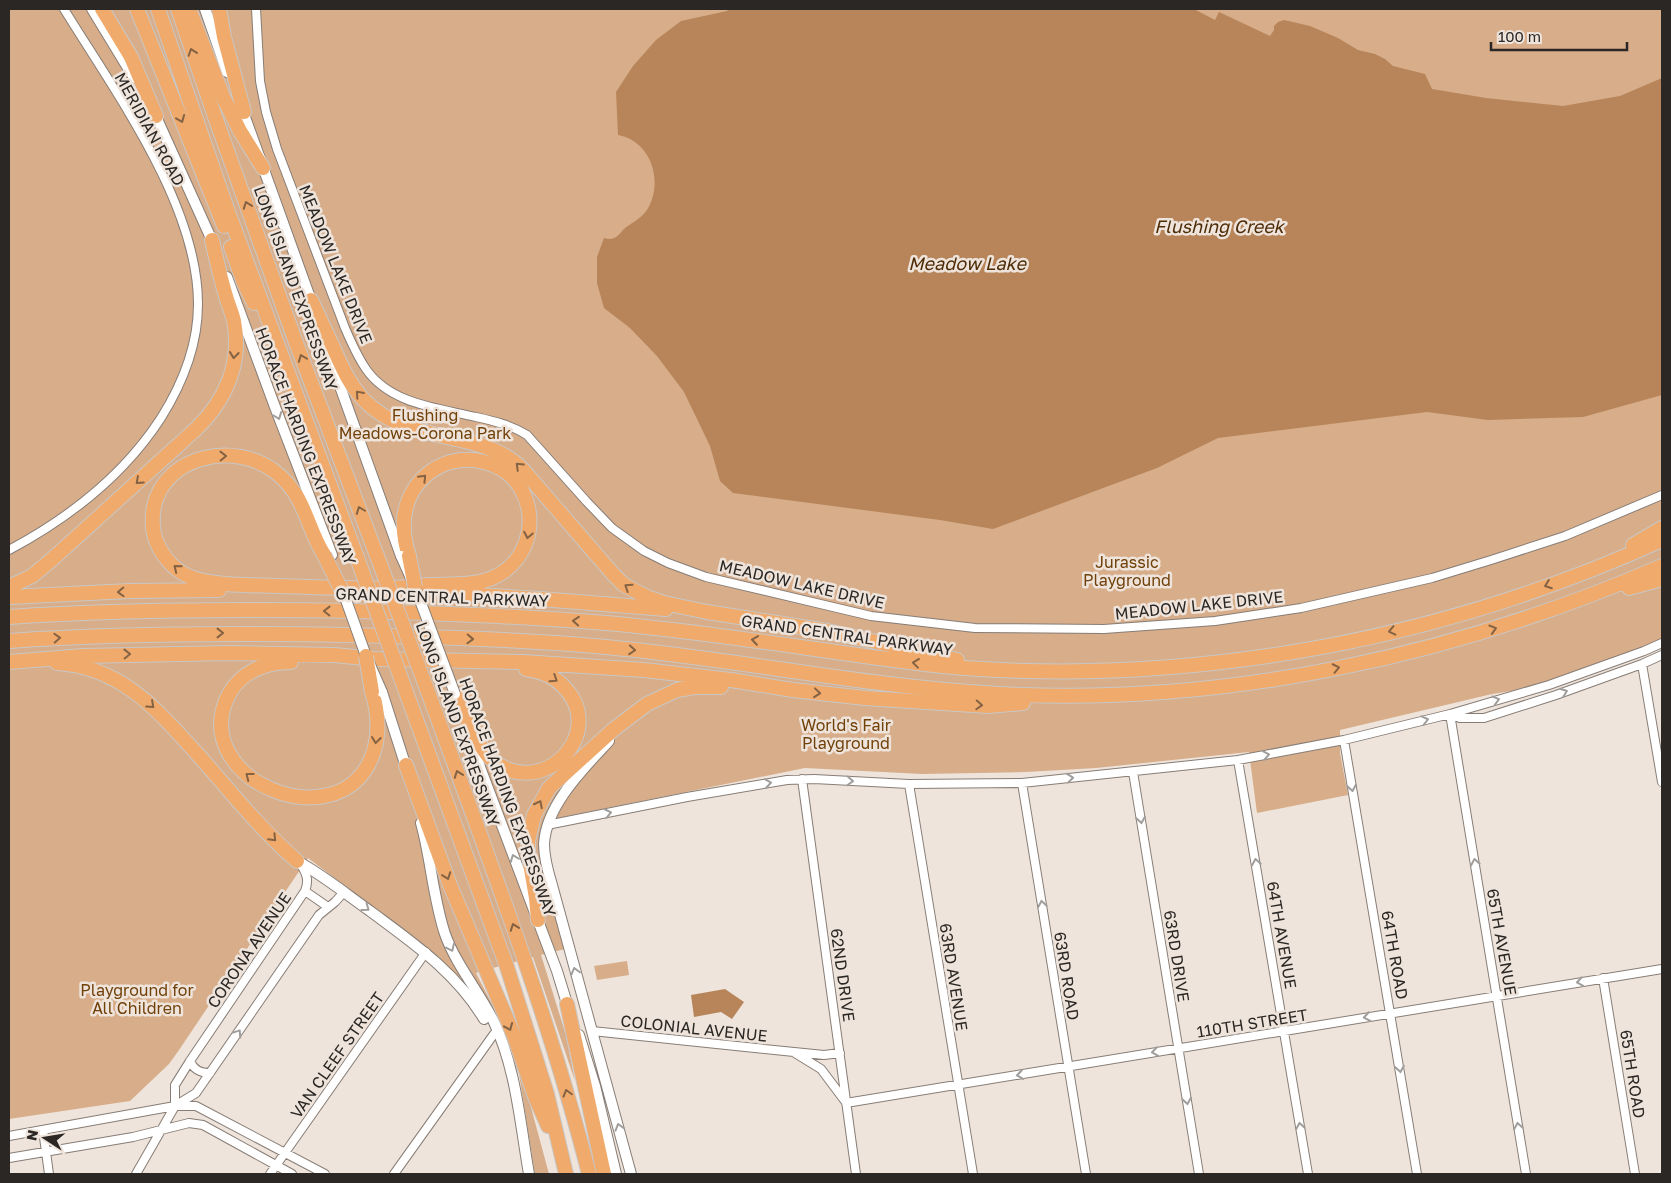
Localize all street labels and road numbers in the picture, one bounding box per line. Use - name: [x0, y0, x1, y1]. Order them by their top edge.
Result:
- street label: MERIDIAN ROAD: [111, 69, 189, 189]
- street label: MEADOW LAKE DRIVE: [295, 182, 377, 346]
- street label: LONG ISLAND EXPRESSWAY: [250, 183, 343, 394]
- street label: HORACE HARDING EXPRESSWAY: [251, 324, 361, 568]
- street label: MEADOW LAKE DRIVE: [717, 555, 887, 613]
- street label: GRAND CENTRAL PARKWAY: [335, 583, 550, 611]
- street label: MEADOW LAKE DRIVE: [1114, 586, 1284, 624]
- street label: GRAND CENTRAL PARKWAY: [740, 610, 955, 660]
- street label: LONG ISLAND EXPRESSWAY: [412, 619, 505, 830]
- street label: HORACE HARDING EXPRESSWAY: [455, 675, 561, 920]
- street label: 64TH AVENUE: [1263, 880, 1301, 990]
- street label: 65TH AVENUE: [1483, 887, 1521, 997]
- street label: CORONA AVENUE: [203, 888, 295, 1012]
- street label: 63RD DRIVE: [1160, 909, 1194, 1003]
- street label: 64TH ROAD: [1377, 909, 1413, 1001]
- street label: 63RD AVENUE: [936, 922, 972, 1032]
- street label: 62ND DRIVE: [827, 927, 859, 1023]
- street label: 63RD ROAD: [1050, 930, 1084, 1022]
- street label: VAN CLEEF STREET: [286, 988, 388, 1122]
- street label: 110TH STREET: [1195, 1004, 1309, 1042]
- street label: COLONIAL AVENUE: [620, 1010, 768, 1046]
- street label: 65TH ROAD: [1616, 1028, 1650, 1120]

